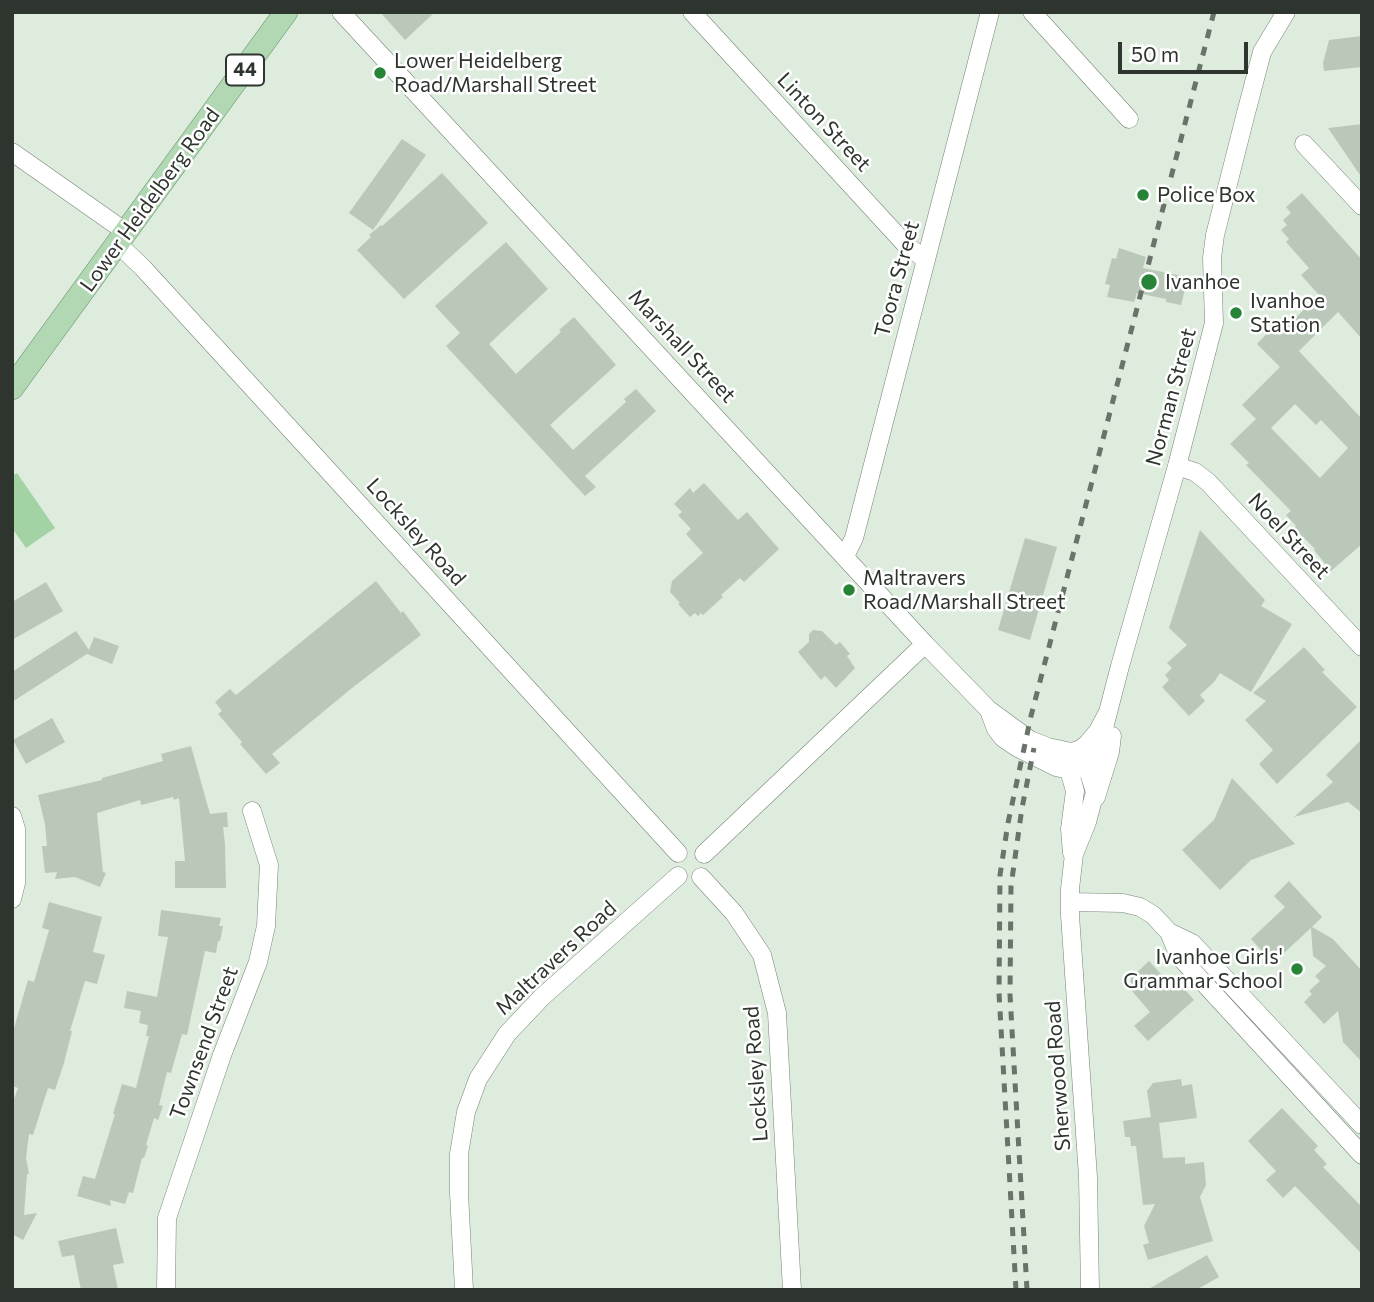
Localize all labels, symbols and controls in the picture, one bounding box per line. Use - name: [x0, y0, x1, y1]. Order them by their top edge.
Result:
- scale bar: [1122, 28, 1252, 72]
- text: 50 m: [1131, 41, 1179, 66]
- place label: Lower Heidelberg Road/Marshall Street: [394, 48, 597, 98]
- road number: 44: [226, 54, 264, 86]
- marker: Lower Heidelberg Road/Marshall Street: [372, 65, 388, 81]
- street label: Linton Street: [772, 67, 876, 177]
- street label: Lower Heidelberg Road: [75, 103, 225, 297]
- place label: Police Box: [1157, 182, 1255, 208]
- marker: Police Box: [1135, 187, 1151, 203]
- street label: Toora Street: [869, 218, 925, 340]
- place label: Ivanhoe: [1165, 269, 1240, 295]
- marker: Ivanhoe: [1139, 272, 1159, 292]
- street label: Marshall Street: [623, 284, 741, 408]
- place label: Ivanhoe Station: [1250, 288, 1325, 338]
- marker: Ivanhoe Station: [1228, 305, 1244, 321]
- street label: Norman Street: [1141, 325, 1201, 469]
- street label: Locksley Road: [361, 473, 471, 591]
- street label: Noel Street: [1243, 488, 1335, 584]
- place label: Maltravers Road/Marshall Street: [863, 565, 1066, 615]
- marker: Maltravers Road/Marshall Street: [841, 582, 857, 598]
- street label: Maltravers Road: [490, 896, 622, 1020]
- place label: Ivanhoe Girls' Grammar School: [1123, 944, 1283, 994]
- marker: Ivanhoe Girls' Grammar School: [1289, 961, 1305, 977]
- street label: Townsend Street: [165, 963, 243, 1123]
- street label: Sherwood Road: [1040, 1000, 1076, 1152]
- street label: Locksley Road: [739, 1005, 773, 1143]

